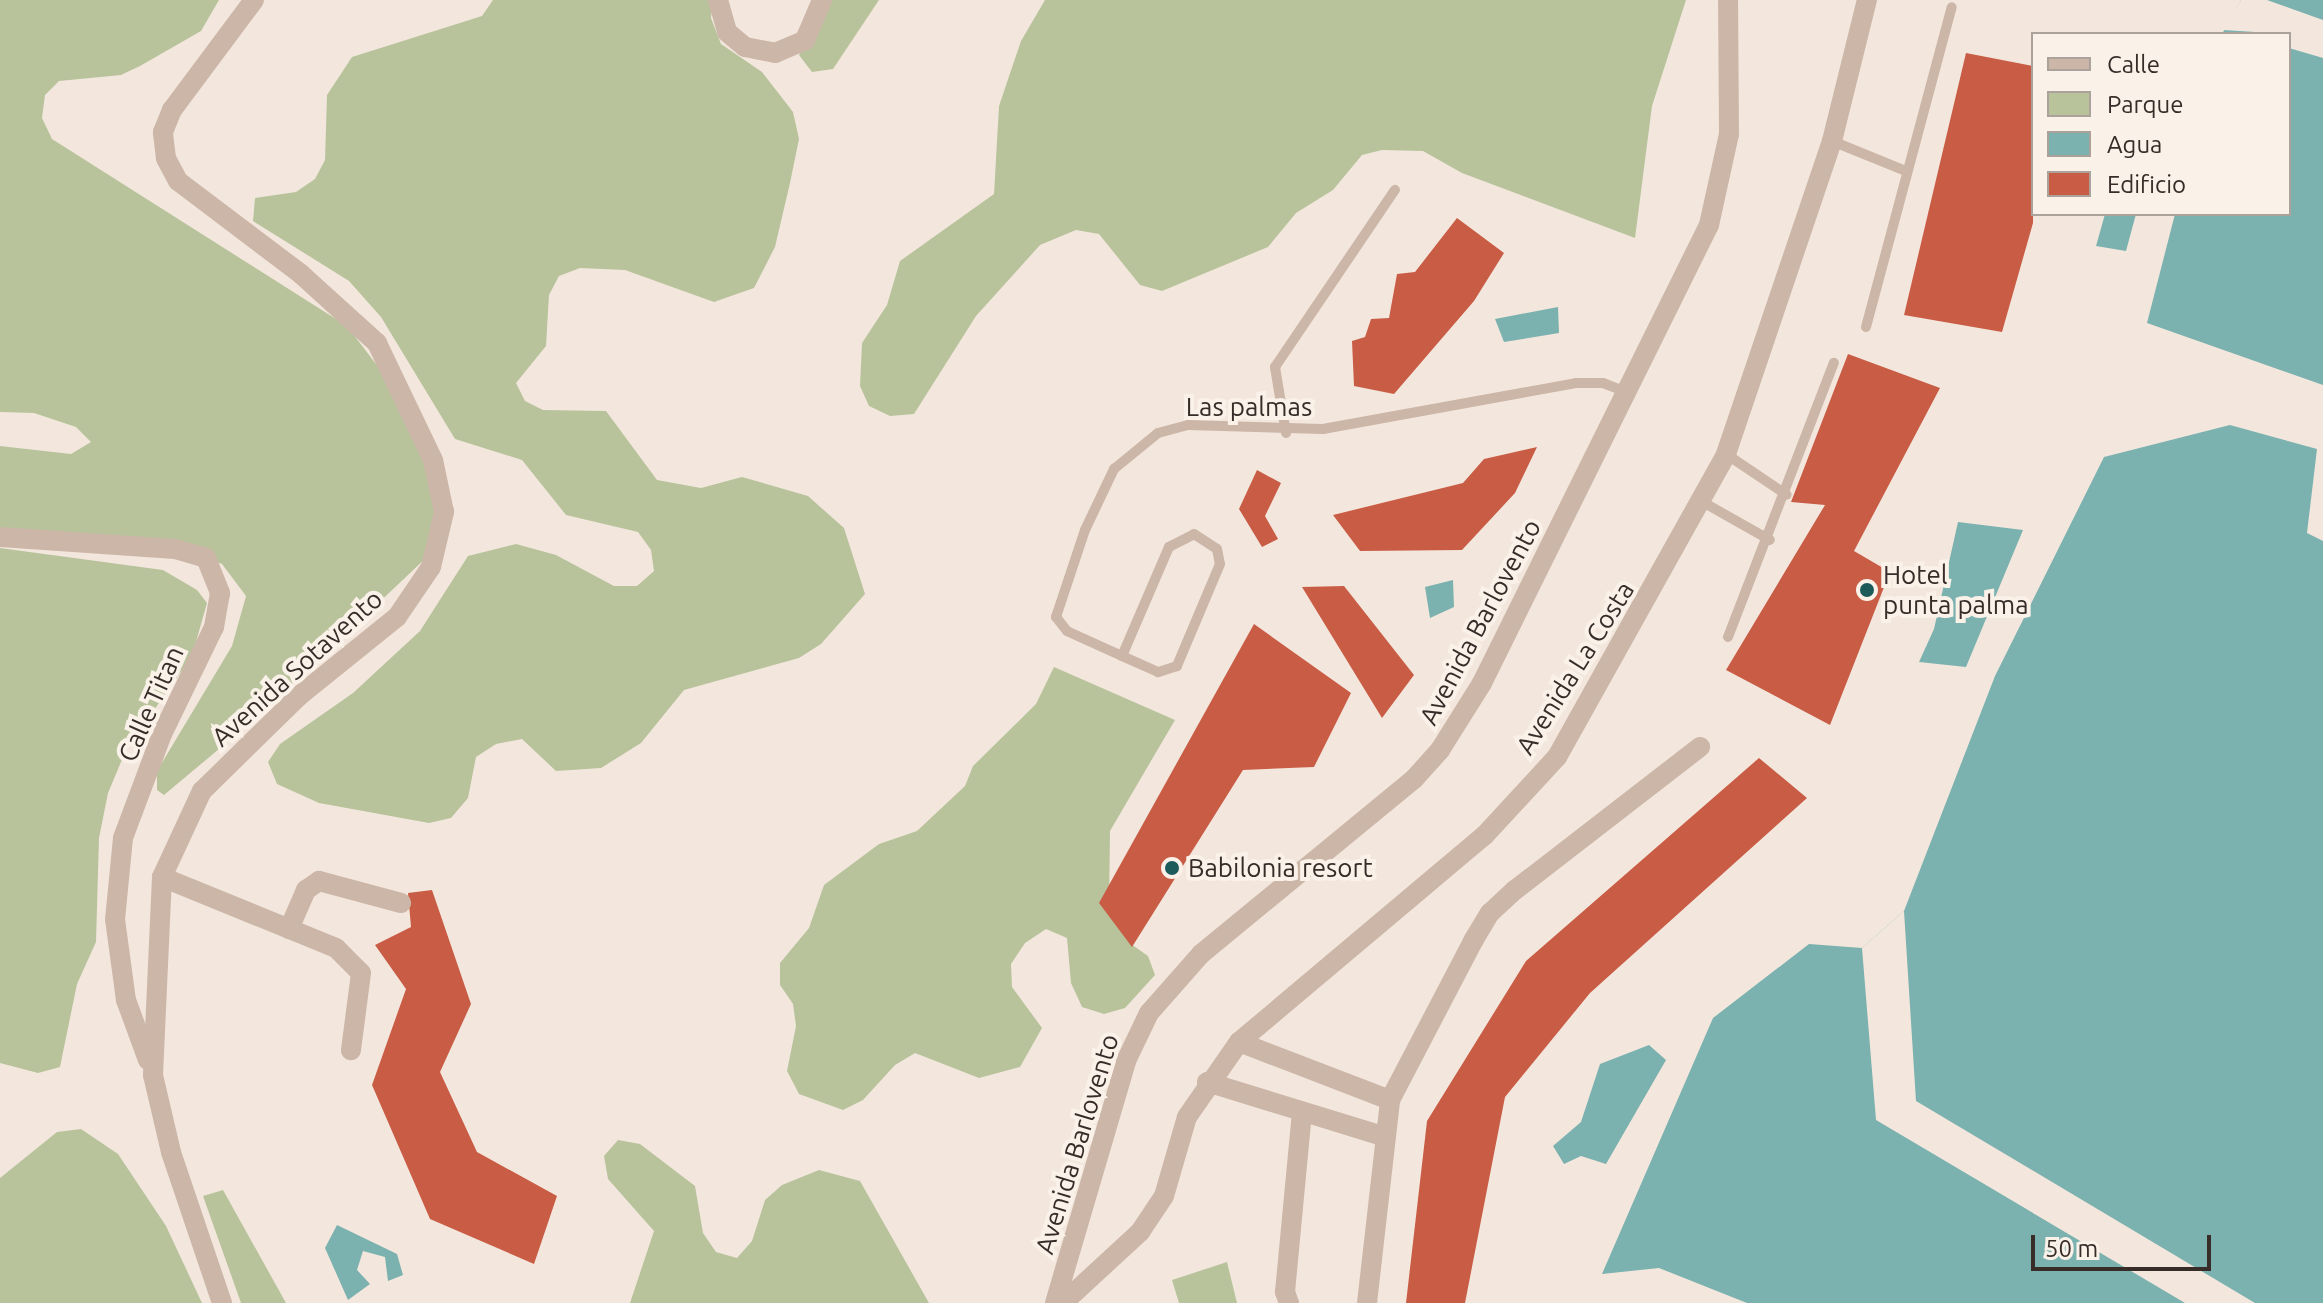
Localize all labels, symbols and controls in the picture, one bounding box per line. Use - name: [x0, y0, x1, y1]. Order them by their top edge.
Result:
- legend: [2031, 32, 2291, 216]
- text: Calle: [2107, 51, 2160, 78]
- text: Parque: [2107, 91, 2184, 118]
- text: Agua: [2107, 131, 2162, 158]
- text: Edificio: [2107, 171, 2186, 198]
- street label: Las palmas: [1186, 391, 1312, 423]
- street label: Avenida Barlovento: [1413, 514, 1547, 730]
- place label: Hotel punta palma: [1883, 559, 2029, 620]
- street label: Avenida La Costa: [1509, 576, 1641, 760]
- marker: Hotel punta palma: [1858, 581, 1876, 599]
- street label: Avenida Sotavento: [205, 583, 389, 753]
- street label: Calle Titan: [112, 641, 190, 767]
- place label: Babilonia resort: [1188, 852, 1373, 884]
- marker: Babilonia resort: [1163, 859, 1181, 877]
- street label: Avenida Barlovento: [1029, 1030, 1125, 1258]
- scale bar: [2035, 1219, 2215, 1269]
- text: 50 m: [2045, 1235, 2098, 1262]

